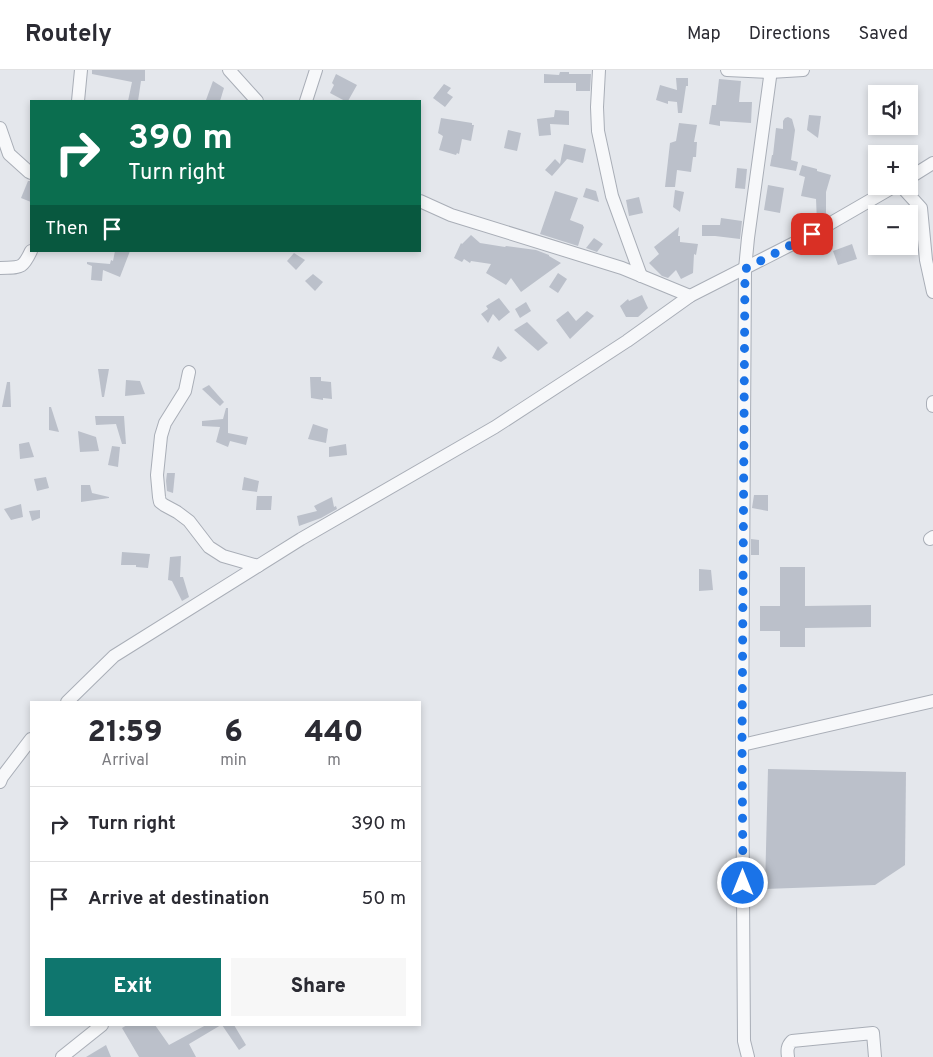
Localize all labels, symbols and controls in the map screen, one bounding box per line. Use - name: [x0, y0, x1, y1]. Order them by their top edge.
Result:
- text: Routely: [25, 20, 112, 50]
- text: Map: [687, 23, 721, 46]
- text: Directions: [749, 23, 831, 46]
- text: Saved: [859, 23, 908, 46]
- map controls: [868, 85, 918, 255]
- button: sound: [868, 85, 918, 135]
- text: 390 m: [128, 117, 233, 161]
- icon: right: [45, 120, 110, 185]
- button: +: [868, 145, 918, 195]
- text: Turn right: [128, 160, 225, 187]
- button: −: [868, 205, 918, 255]
- pin: [791, 213, 833, 255]
- icon: arrive: [98, 215, 126, 243]
- text: Then: [45, 217, 88, 241]
- icon: arrive: [798, 220, 826, 248]
- text: 21:59: [88, 715, 163, 752]
- text: 6: [224, 715, 243, 752]
- text: 440: [304, 715, 363, 752]
- text: Arrival: [101, 751, 149, 771]
- text: min: [220, 751, 247, 771]
- text: m: [327, 751, 341, 771]
- icon: right: [45, 810, 73, 838]
- text: Turn right: [88, 812, 176, 836]
- text: 390 m: [351, 812, 406, 836]
- position arrow: [716, 856, 768, 908]
- icon: arrive: [45, 885, 73, 913]
- text: Arrive at destination: [88, 887, 269, 911]
- text: 50 m: [361, 887, 406, 911]
- button: Exit: [45, 958, 221, 1016]
- button: Share: [231, 958, 406, 1016]

